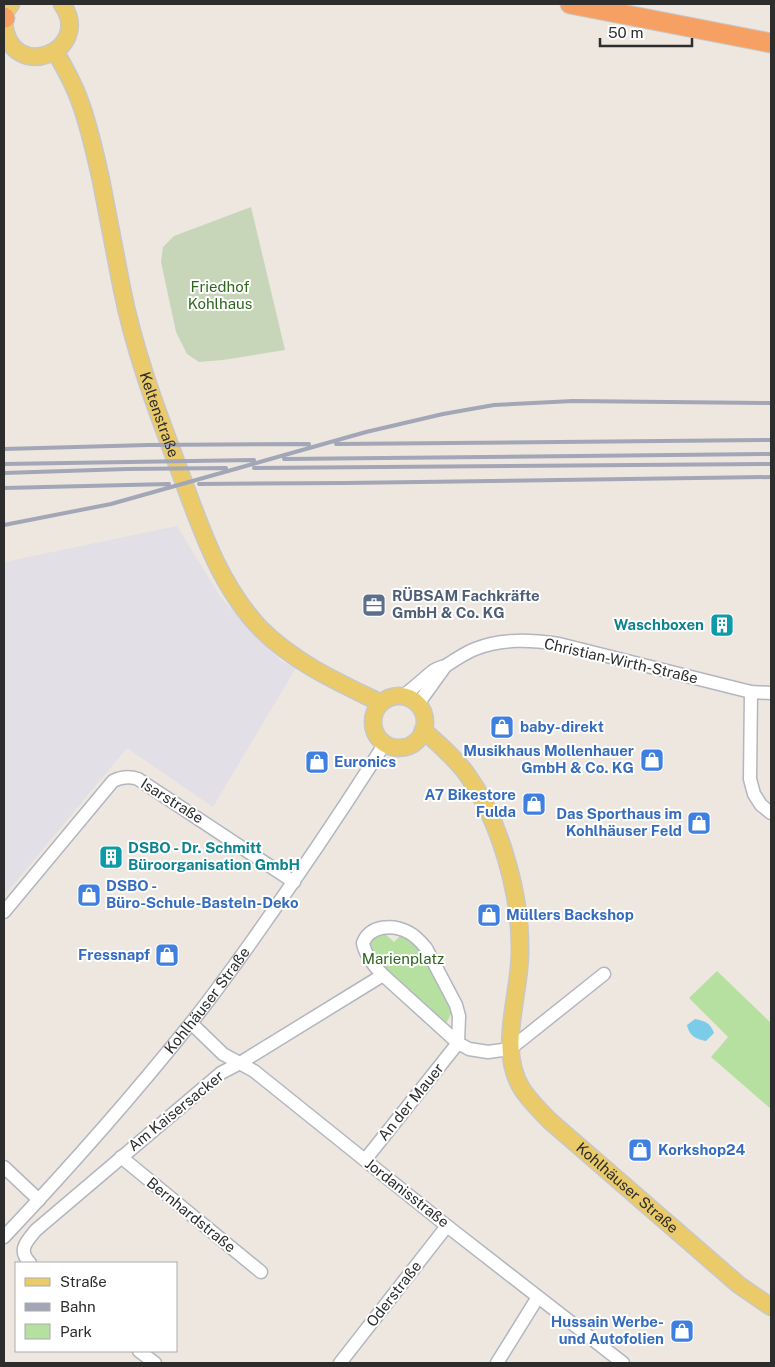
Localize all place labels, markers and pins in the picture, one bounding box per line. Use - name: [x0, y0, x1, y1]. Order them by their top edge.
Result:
- place label: RÜBSAM Fachkräfte GmbH & Co. KG: [392, 587, 540, 621]
- office icon: RÜBSAM Fachkräfte GmbH & Co. KG: [361, 592, 387, 618]
- building icon: Waschboxen: [709, 612, 735, 638]
- place label: Waschboxen: [614, 616, 704, 633]
- shop icon: baby-direkt: [489, 714, 515, 740]
- place label: baby-direkt: [520, 718, 604, 735]
- place label: Musikhaus Mollenhauer GmbH & Co. KG: [463, 742, 634, 776]
- shop icon: Musikhaus Mollenhauer GmbH & Co. KG: [639, 747, 665, 773]
- shop icon: Euronics: [304, 749, 330, 775]
- place label: Euronics: [334, 753, 396, 770]
- place label: A7 Bikestore Fulda: [425, 786, 516, 820]
- shop icon: A7 Bikestore Fulda: [521, 791, 547, 817]
- place label: Das Sporthaus im Kohlhäuser Feld: [556, 805, 682, 839]
- shop icon: Das Sporthaus im Kohlhäuser Feld: [686, 810, 712, 836]
- place label: DSBO - Dr. Schmitt Büroorganisation GmbH: [128, 839, 300, 873]
- building icon: DSBO - Dr. Schmitt Büroorganisation GmbH: [98, 844, 124, 870]
- place label: DSBO - Büro-Schule-Basteln-Deko: [106, 877, 299, 911]
- shop icon: DSBO - Büro-Schule-Basteln-Deko: [76, 882, 102, 908]
- shop icon: Müllers Backshop: [476, 902, 502, 928]
- place label: Müllers Backshop: [506, 906, 634, 923]
- shop icon: Fressnapf: [154, 942, 180, 968]
- place label: Fressnapf: [78, 946, 150, 963]
- shop icon: Korkshop24: [627, 1137, 653, 1163]
- place label: Korkshop24: [658, 1141, 746, 1158]
- place label: Hussain Werbe- und Autofolien: [551, 1313, 664, 1347]
- shop icon: Hussain Werbe- und Autofolien: [669, 1318, 695, 1344]

